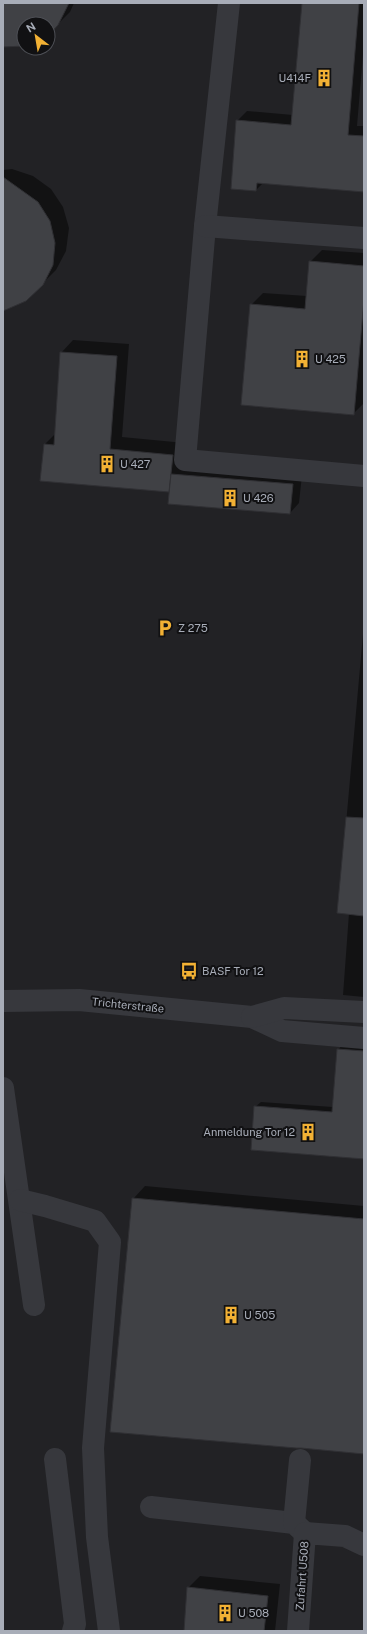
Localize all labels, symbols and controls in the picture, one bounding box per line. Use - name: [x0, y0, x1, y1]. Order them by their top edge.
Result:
- north arrow: [16, 16, 56, 56]
- text: N: [24, 20, 38, 35]
- building icon: U414F: [314, 68, 334, 88]
- place label: U414F: [278, 72, 311, 84]
- building icon: U 425: [292, 349, 312, 369]
- place label: U 425: [315, 353, 346, 365]
- building icon: U 427: [97, 454, 117, 474]
- place label: U 427: [120, 458, 151, 470]
- building icon: U 426: [220, 488, 240, 508]
- place label: U 426: [243, 492, 274, 504]
- parking icon: Z 275: [155, 618, 175, 638]
- place label: Z 275: [178, 622, 208, 634]
- bus stop icon: BASF Tor 12: [179, 961, 199, 981]
- place label: BASF Tor 12: [202, 965, 264, 977]
- street label: Trichterstraße: [91, 995, 165, 1015]
- building icon: Anmeldung Tor 12: [298, 1122, 318, 1142]
- place label: Anmeldung Tor 12: [203, 1126, 295, 1138]
- building icon: U 505: [221, 1305, 241, 1325]
- place label: U 505: [244, 1309, 275, 1321]
- street label: Zufahrt U508: [294, 1541, 310, 1611]
- building icon: U 508: [215, 1603, 235, 1623]
- place label: U 508: [238, 1607, 269, 1619]

